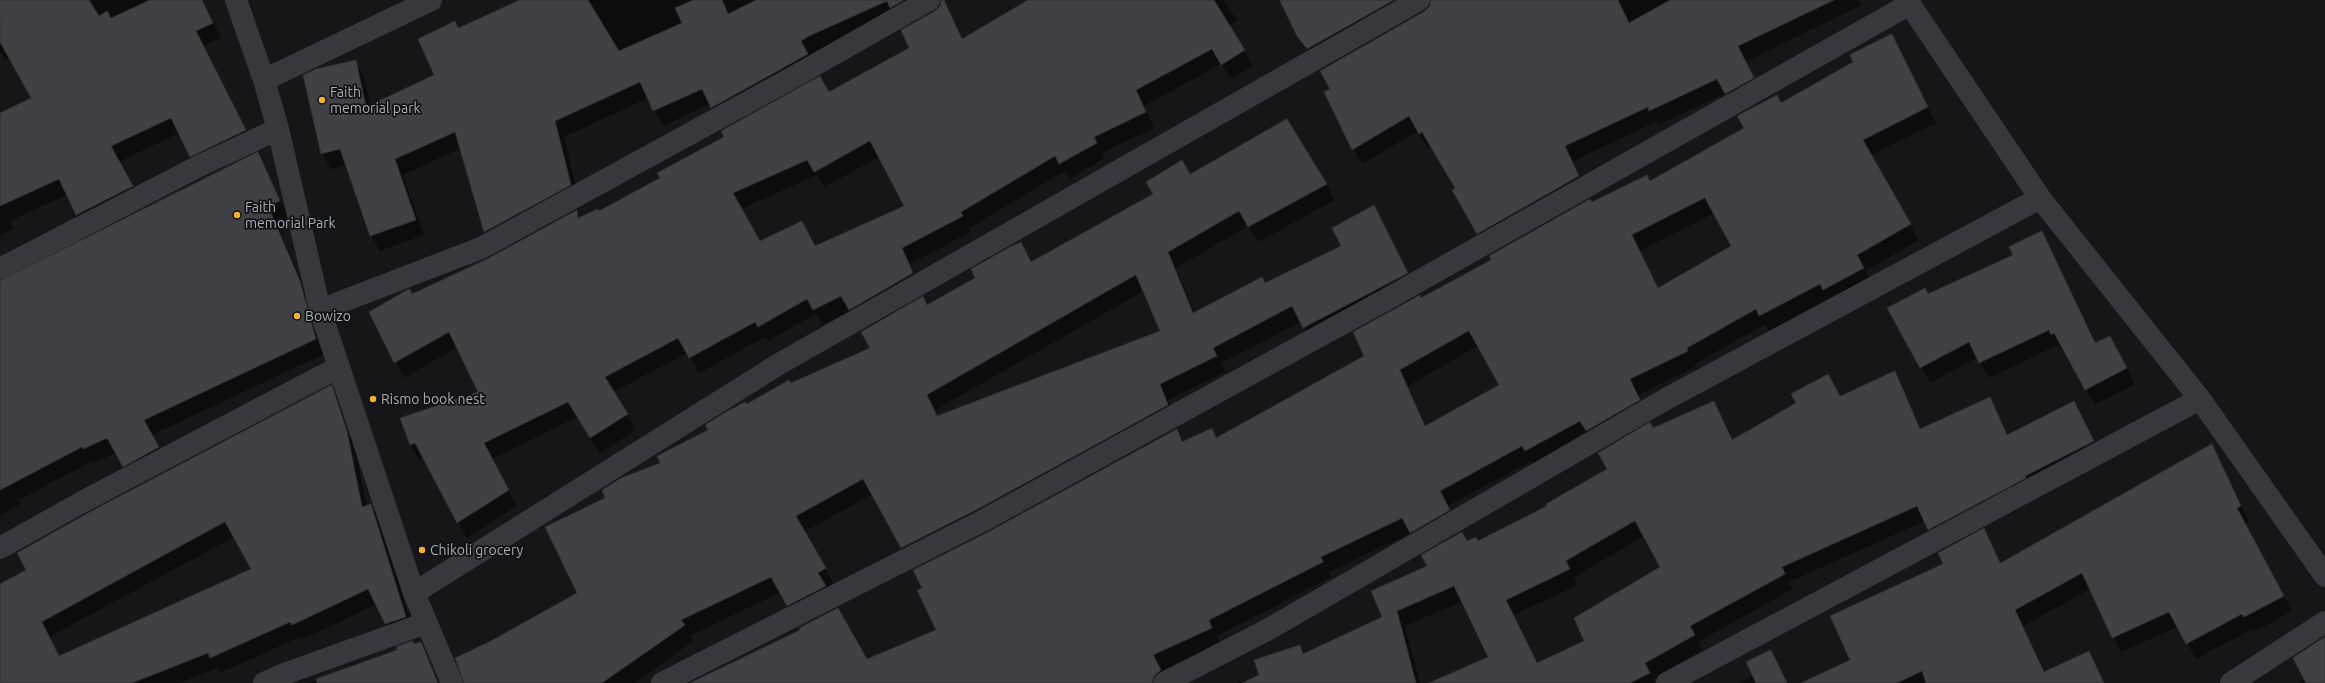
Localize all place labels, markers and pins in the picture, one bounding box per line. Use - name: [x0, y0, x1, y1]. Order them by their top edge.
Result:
- place label: Faith memorial park: [330, 84, 421, 116]
- marker: Faith memorial park: [317, 95, 327, 105]
- place label: Faith memorial Park: [245, 199, 336, 232]
- marker: Faith memorial Park: [232, 210, 242, 220]
- place label: Bowizo: [305, 308, 351, 324]
- marker: Bowizo: [292, 311, 302, 321]
- place label: Rismo book nest: [381, 391, 485, 407]
- marker: Rismo book nest: [368, 394, 378, 404]
- place label: Chikoli grocery: [430, 542, 523, 558]
- marker: Chikoli grocery: [417, 545, 427, 555]

